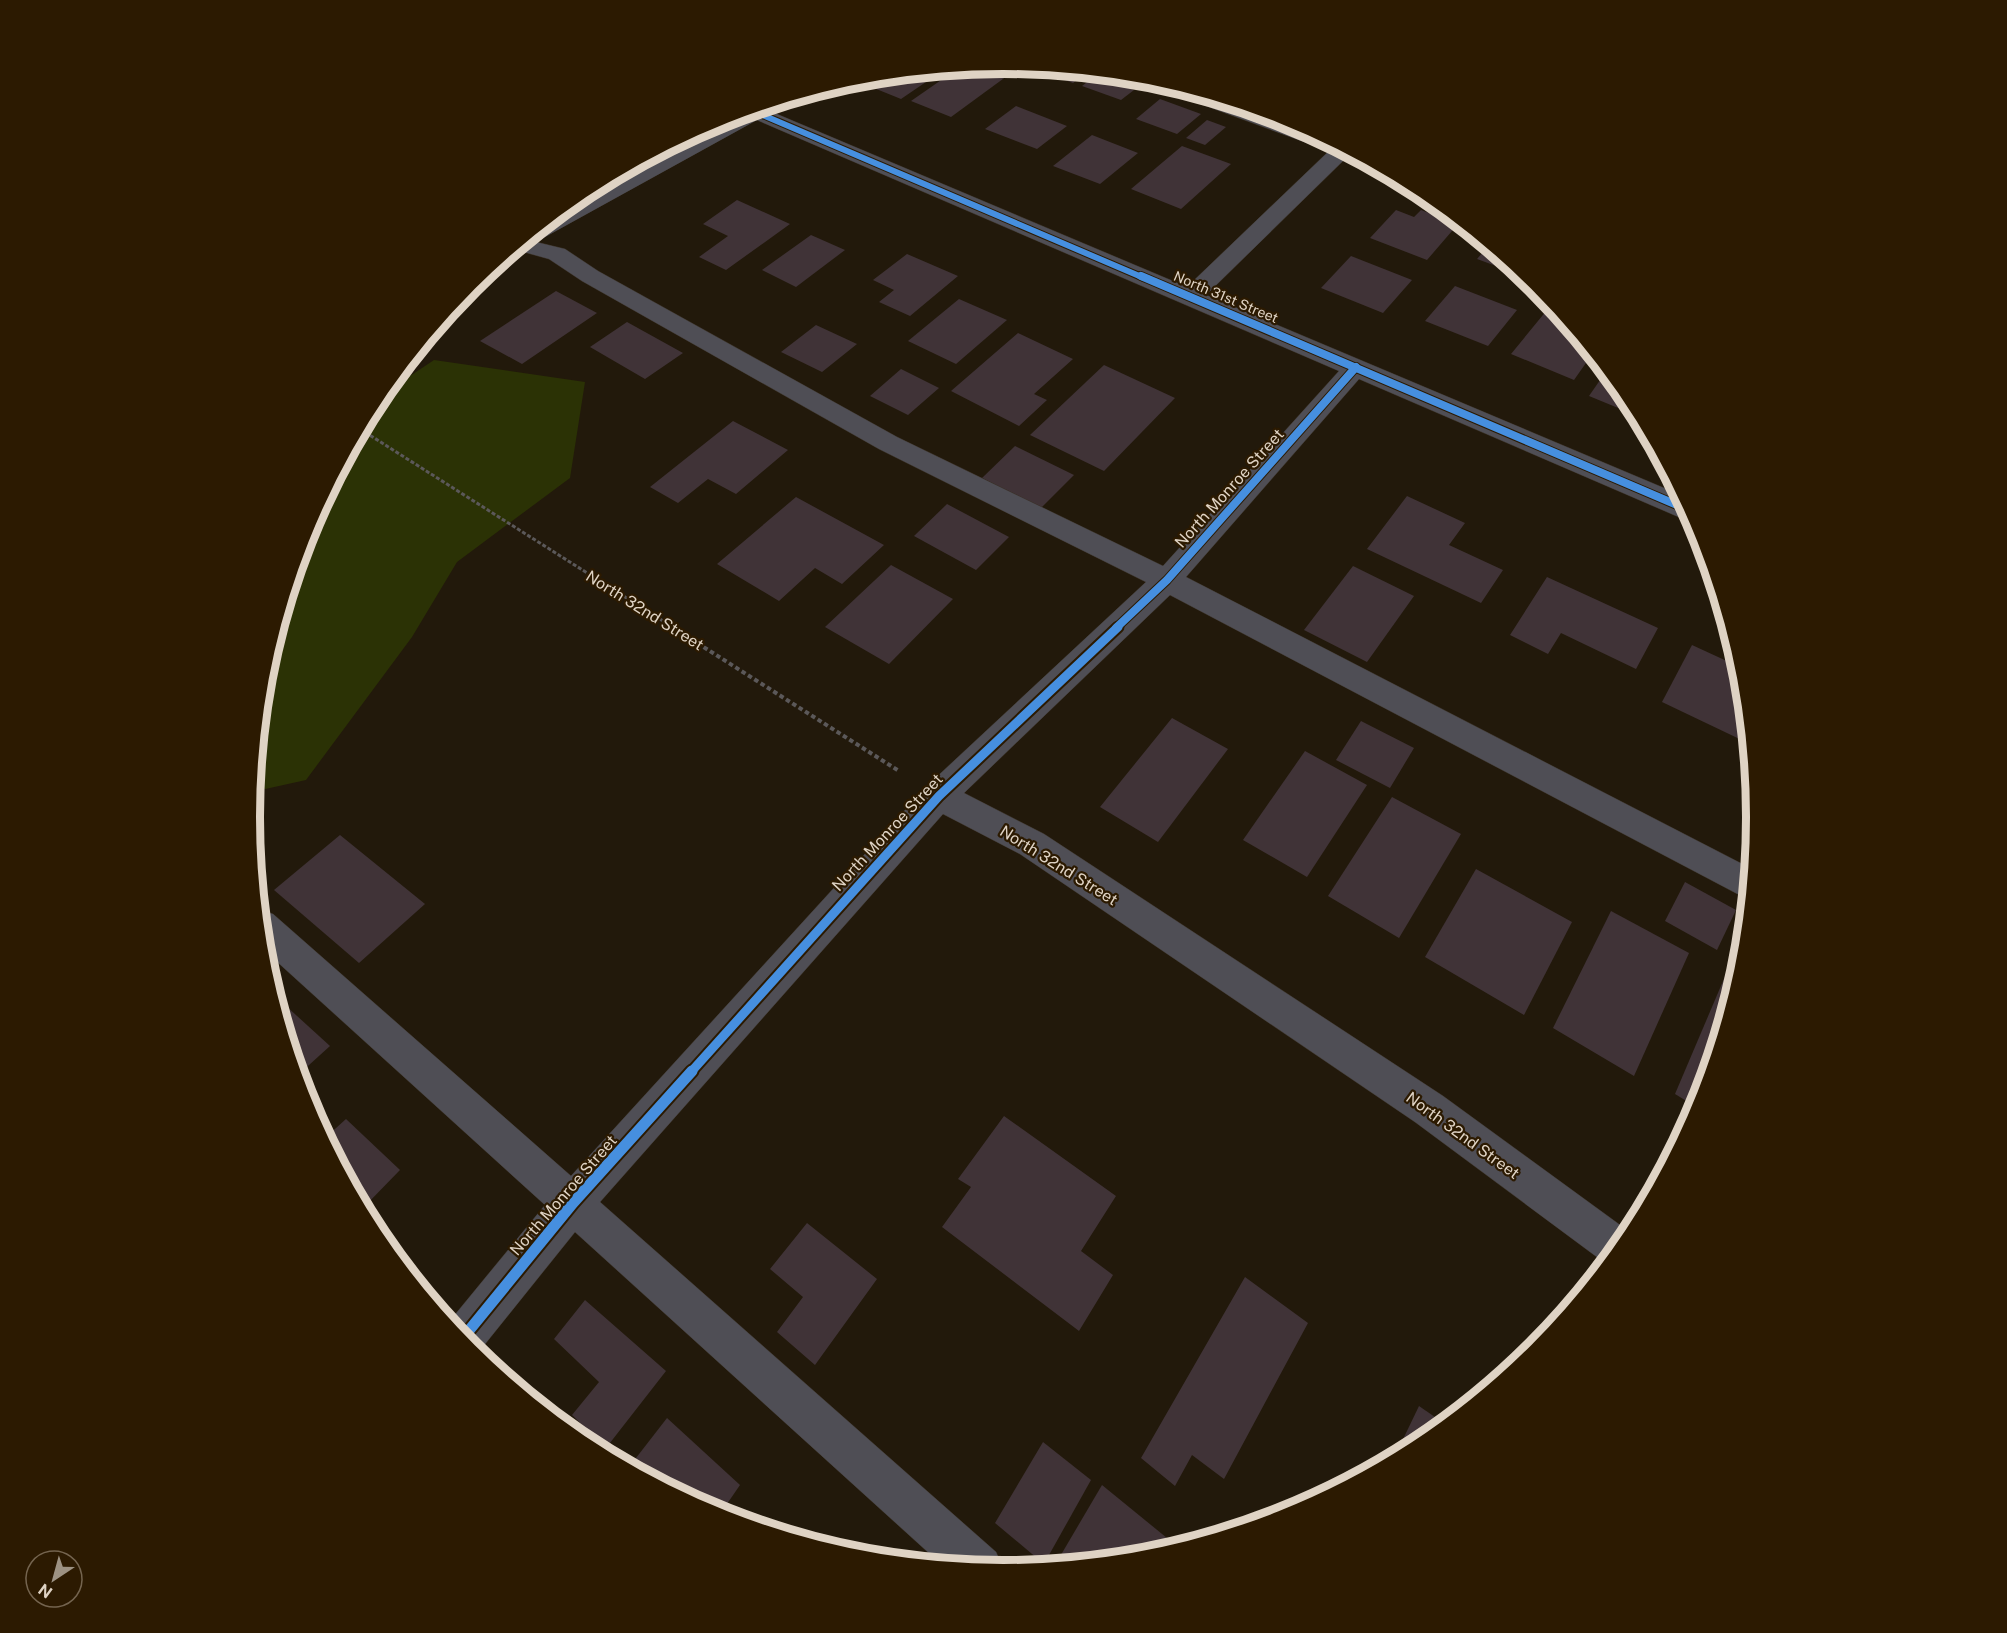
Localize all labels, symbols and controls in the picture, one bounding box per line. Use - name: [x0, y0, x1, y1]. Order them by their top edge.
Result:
- street label: North 31st Street: [1171, 268, 1281, 326]
- street label: North Monroe Street: [1171, 425, 1288, 552]
- street label: North 32nd Street: [582, 566, 707, 654]
- street label: North Monroe Street: [828, 770, 947, 895]
- street label: North 32nd Street: [996, 821, 1121, 909]
- street label: North 32nd Street: [1402, 1088, 1523, 1183]
- street label: North Monroe Street: [506, 1131, 621, 1259]
- north arrow: [24, 1549, 84, 1609]
- text: N: [35, 1579, 56, 1602]

